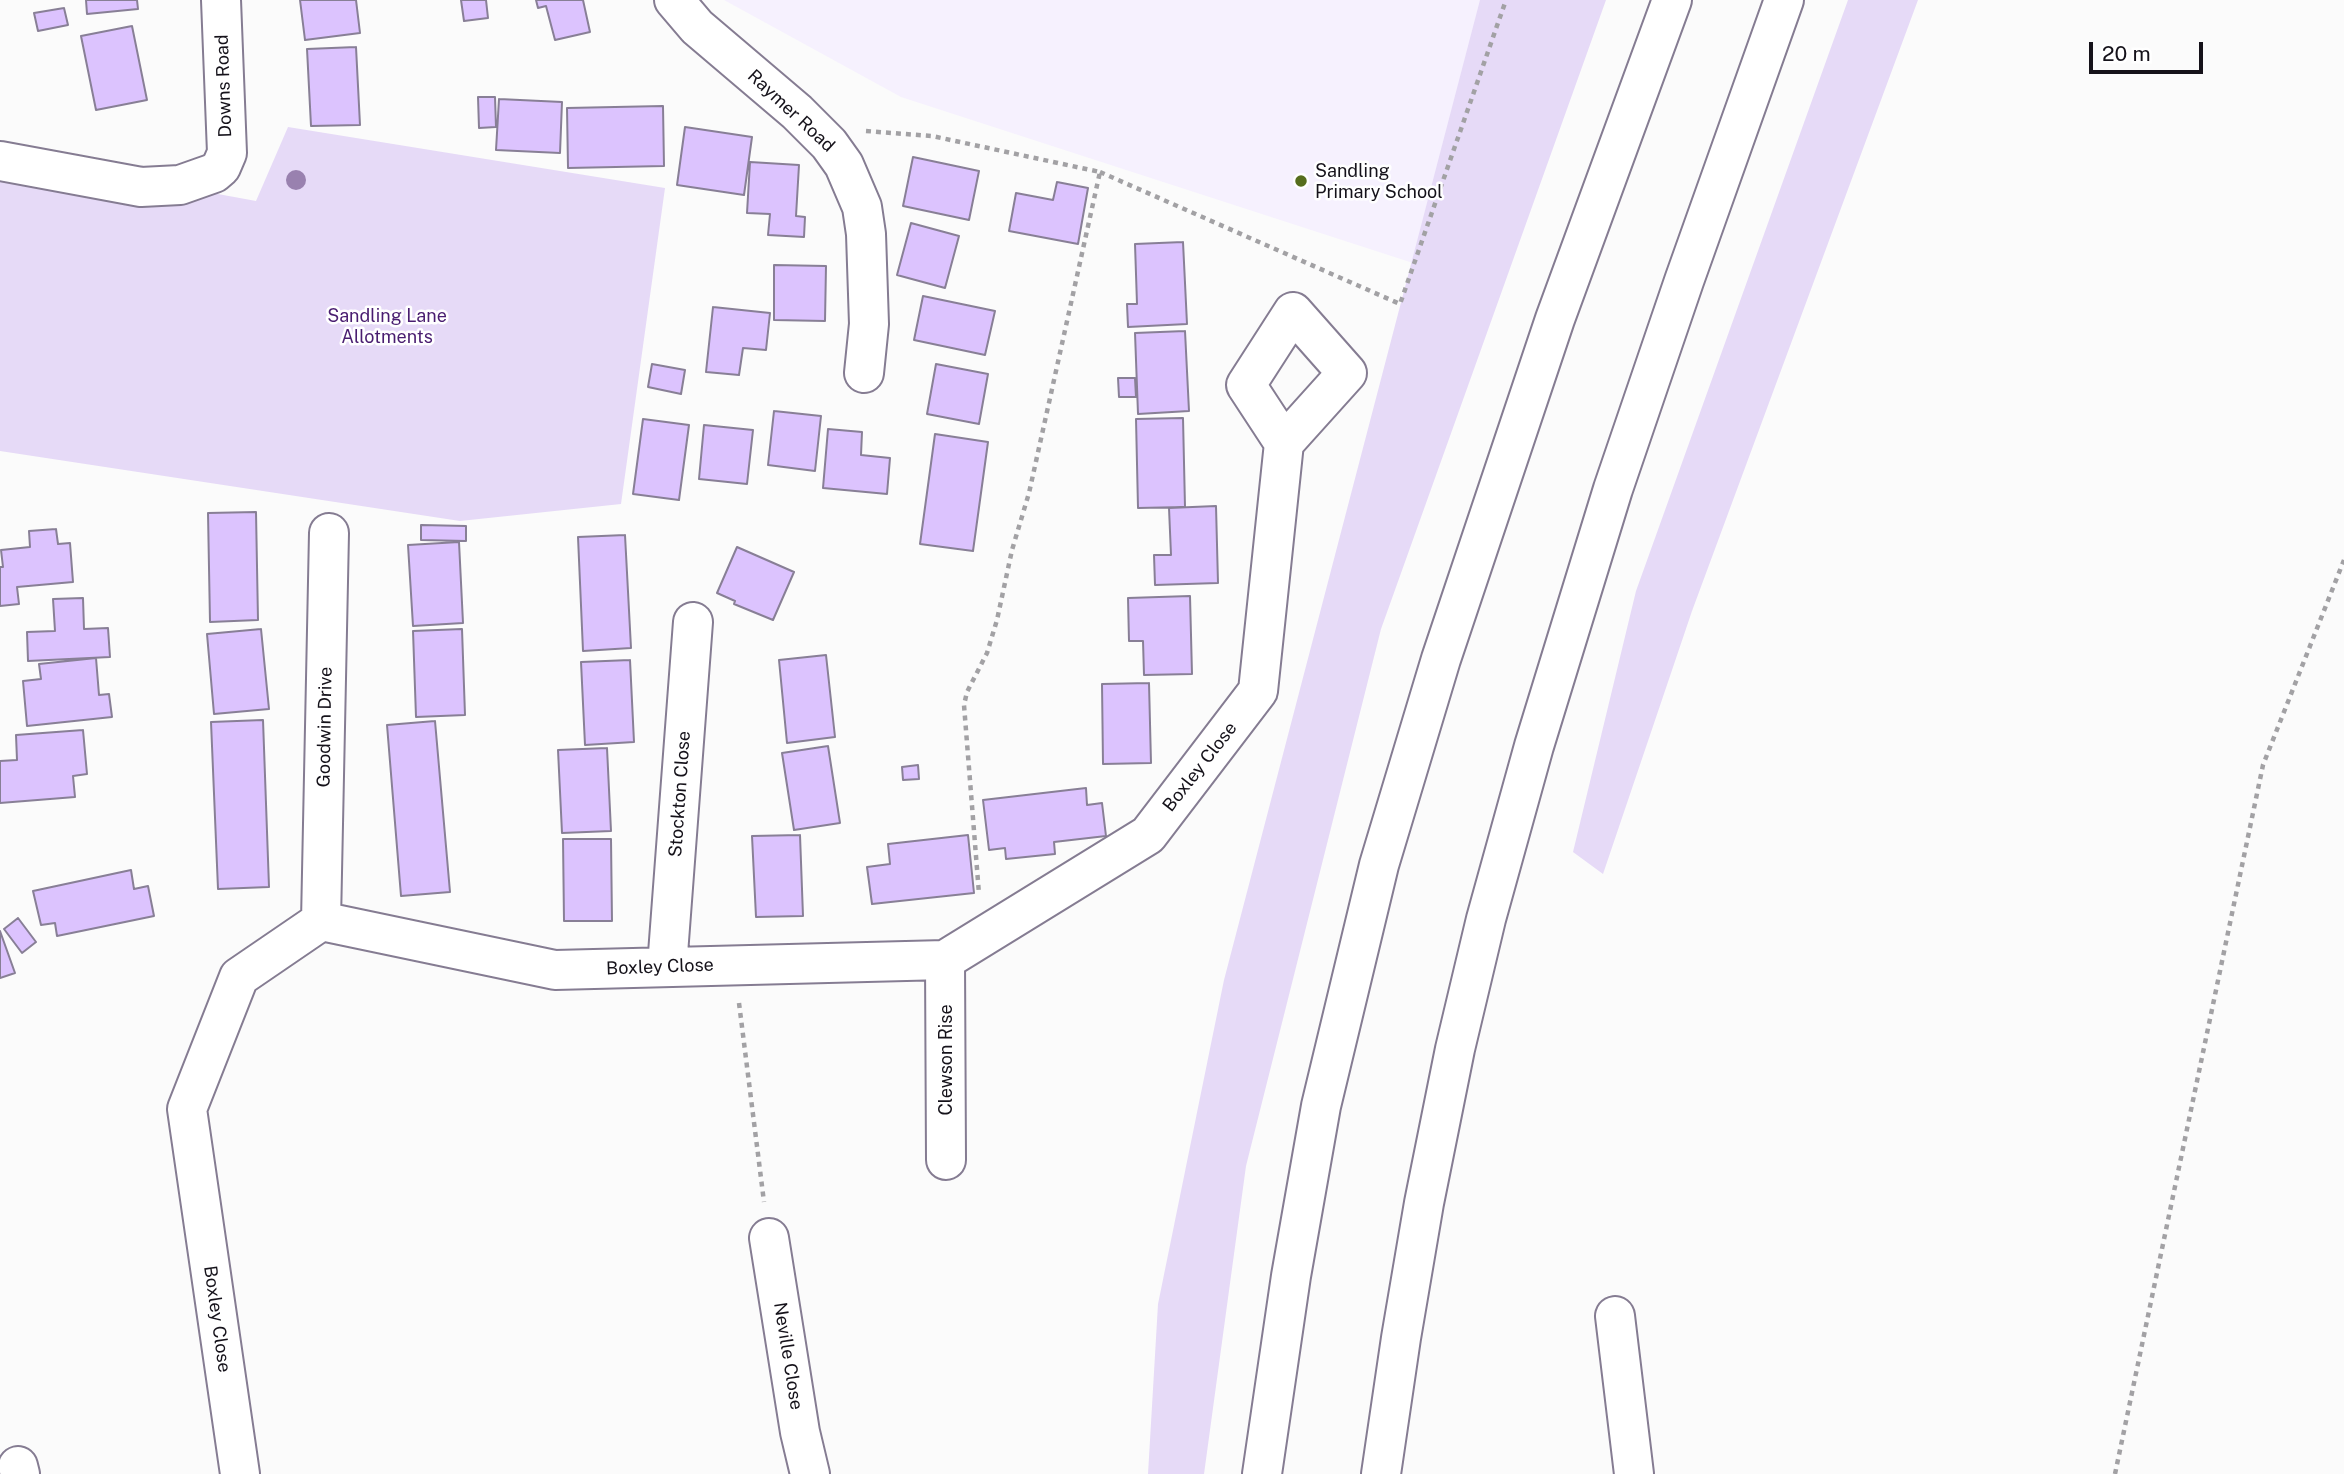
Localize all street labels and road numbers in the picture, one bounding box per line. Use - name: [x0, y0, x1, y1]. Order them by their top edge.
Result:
- street label: Downs Road: [211, 34, 237, 138]
- street label: Raymer Road: [743, 65, 839, 157]
- street label: Goodwin Drive: [313, 666, 337, 788]
- street label: Boxley Close: [1158, 718, 1242, 816]
- street label: Stockton Close: [665, 730, 695, 858]
- street label: Boxley Close: [606, 954, 714, 980]
- street label: Clewson Rise: [935, 1004, 957, 1116]
- street label: Boxley Close: [199, 1264, 235, 1374]
- street label: Neville Close: [769, 1301, 807, 1411]

